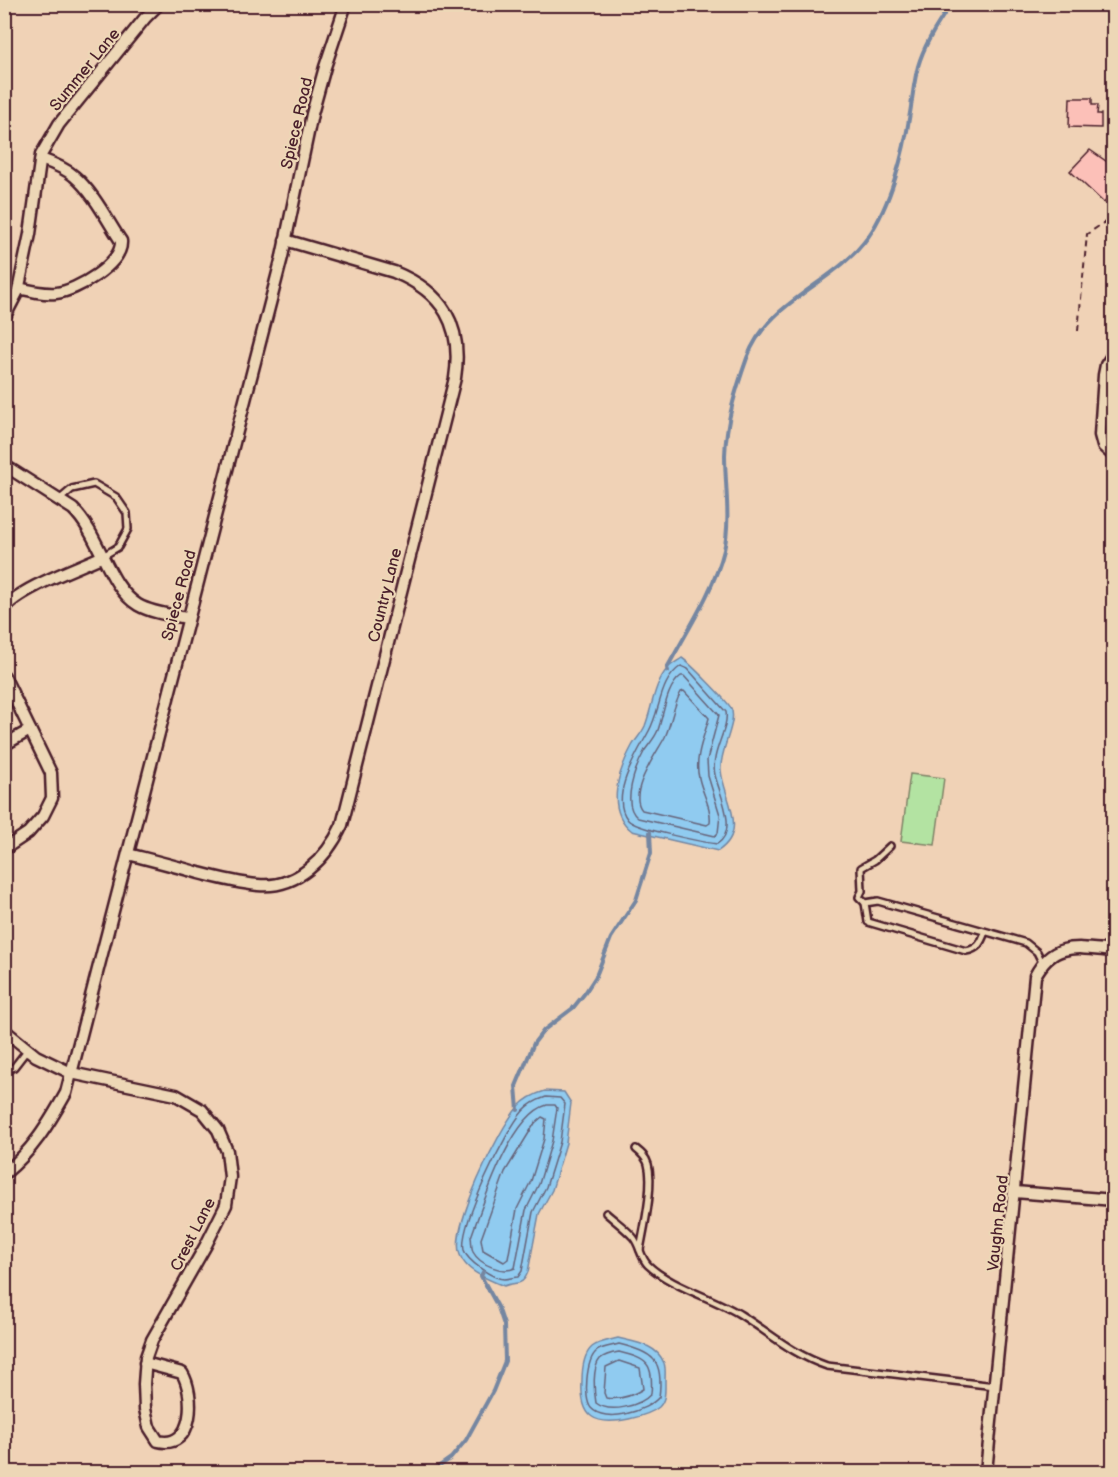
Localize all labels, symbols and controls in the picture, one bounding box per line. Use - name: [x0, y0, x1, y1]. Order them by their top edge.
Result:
- street label: Summer Lane: [46, 24, 125, 115]
- street label: Spiece Road: [278, 76, 317, 171]
- street label: Country Lane: [365, 546, 406, 644]
- street label: Spiece Road: [158, 548, 201, 643]
- street label: Vaughn Road: [984, 1174, 1013, 1272]
- street label: Crest Lane: [167, 1194, 220, 1275]

